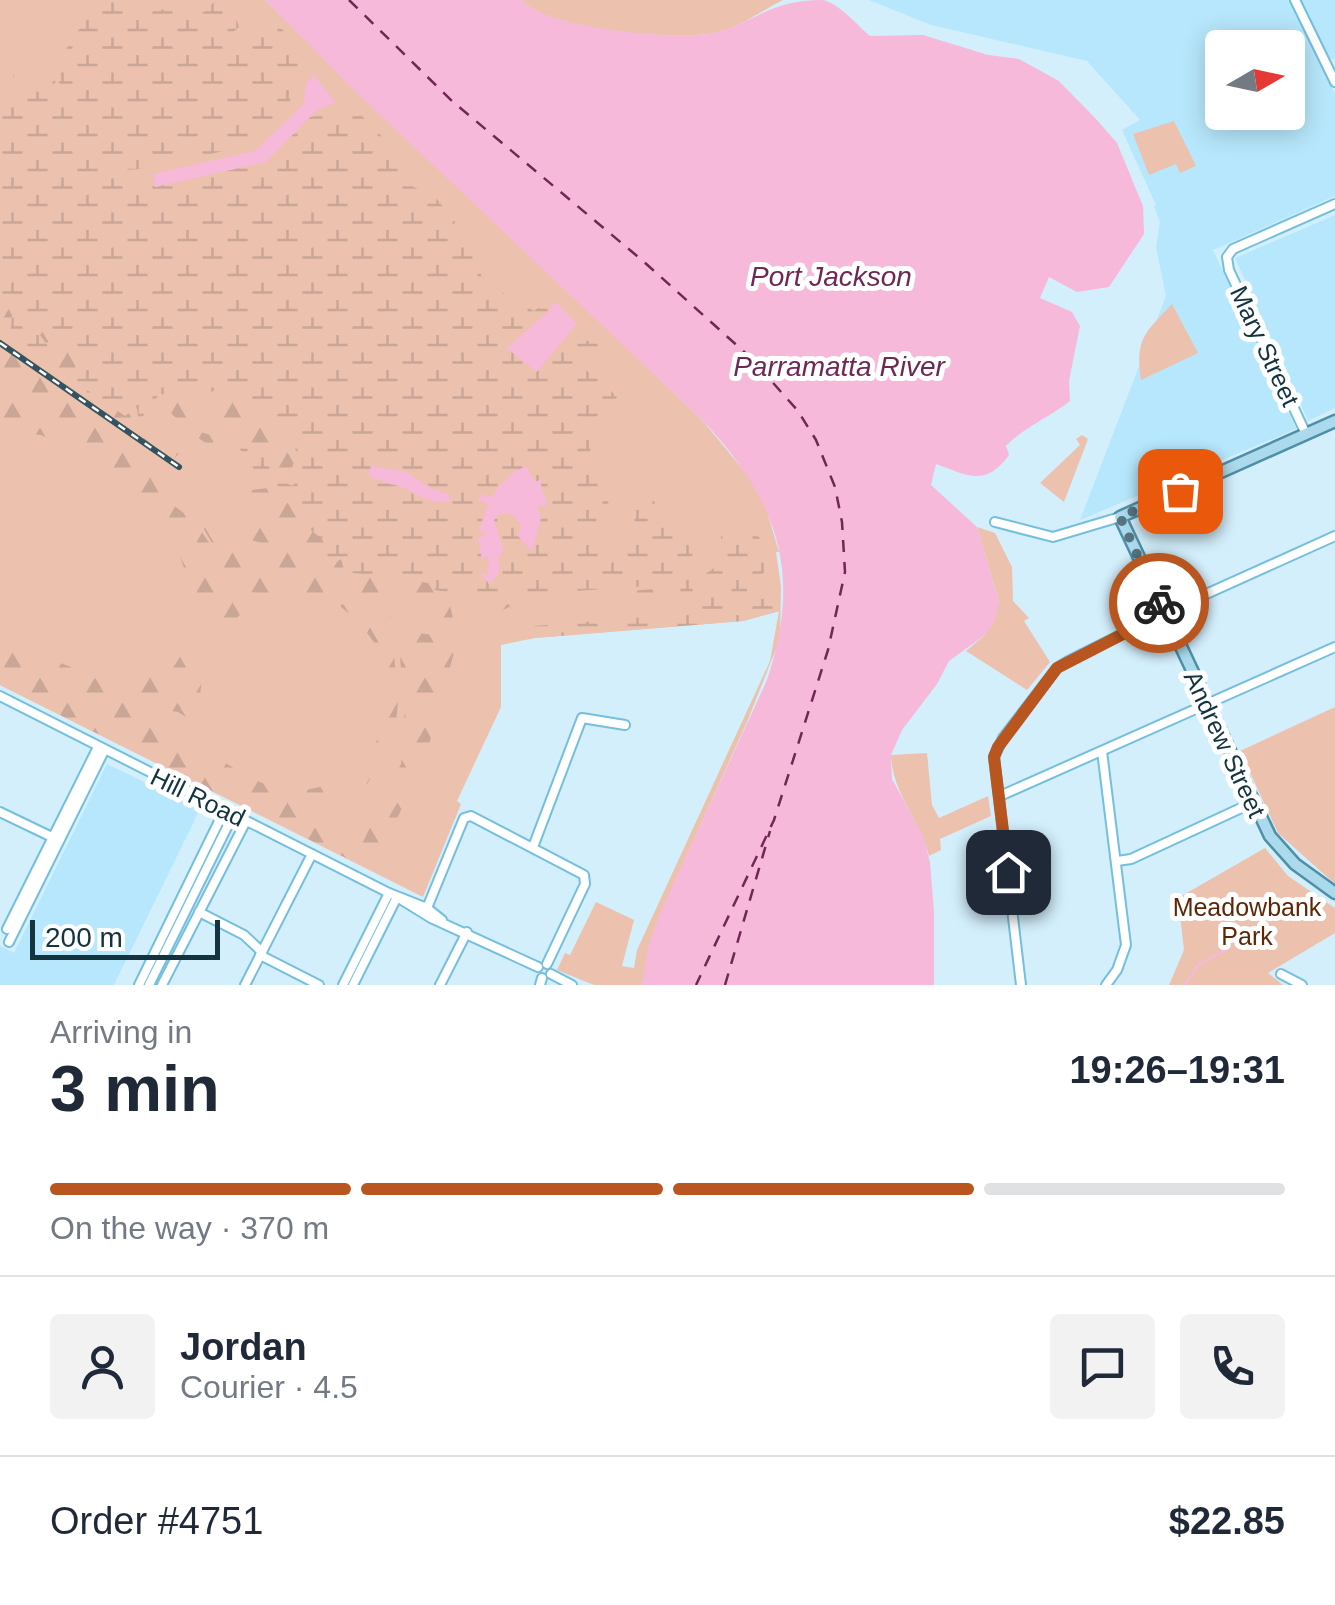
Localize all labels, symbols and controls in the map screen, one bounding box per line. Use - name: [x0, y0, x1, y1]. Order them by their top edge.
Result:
- north arrow: [1205, 30, 1305, 130]
- map controls: [1205, 30, 1305, 130]
- water label: Port Jackson: [750, 261, 912, 292]
- street label: Mary Street: [1225, 282, 1305, 411]
- water label: Parramatta River: [733, 351, 946, 382]
- pin: [1138, 449, 1223, 534]
- icon: bag: [1153, 464, 1208, 519]
- courier: [1109, 553, 1209, 653]
- icon: bike: [1132, 576, 1187, 631]
- street label: Andrew Street: [1179, 666, 1271, 822]
- street label: Hill Road: [146, 762, 250, 832]
- pin: [966, 830, 1051, 915]
- icon: home: [981, 845, 1036, 900]
- park label: Meadowbank Park: [1173, 893, 1322, 950]
- scale bar: [30, 915, 220, 960]
- text: 200 m: [45, 922, 123, 953]
- text: Arriving in: [50, 1014, 192, 1050]
- text: 19:26–19:31: [1069, 1049, 1285, 1091]
- text: 3 min: [50, 1052, 220, 1125]
- text: On the way · 370 m: [50, 1210, 329, 1246]
- button: person: [50, 1314, 155, 1419]
- button: chat: [1050, 1314, 1155, 1419]
- button: phone: [1180, 1314, 1285, 1419]
- text: Jordan: [180, 1326, 307, 1368]
- text: Courier · 4.5: [180, 1369, 358, 1405]
- text: Order #4751: [50, 1500, 263, 1542]
- text: $22.85: [1169, 1500, 1285, 1542]

